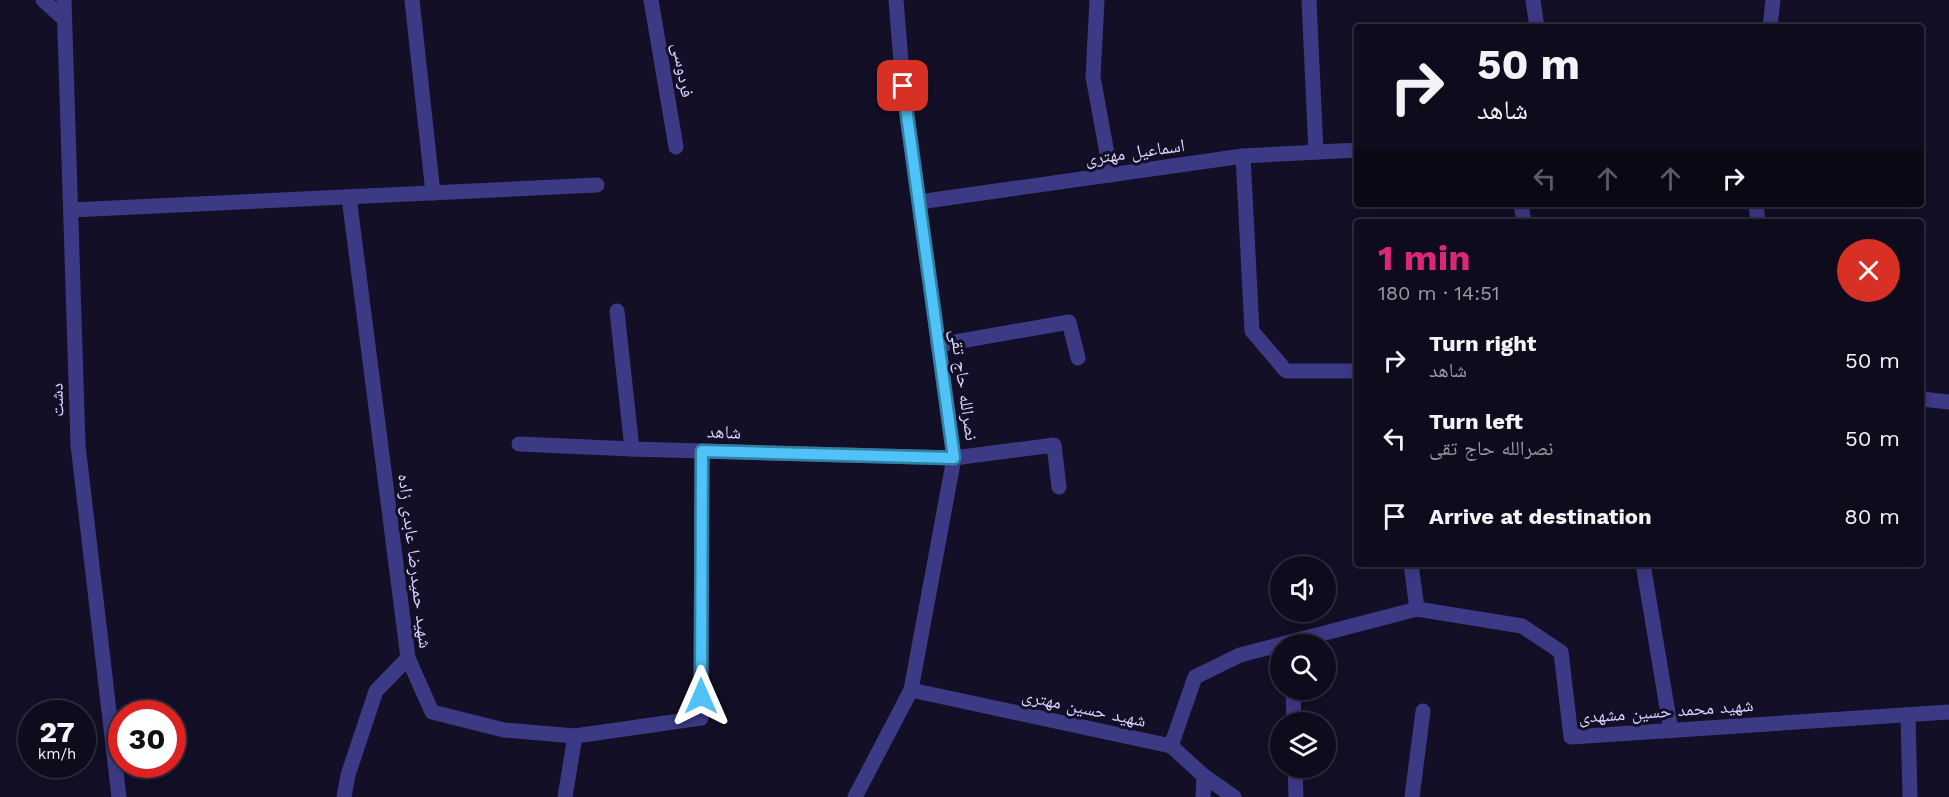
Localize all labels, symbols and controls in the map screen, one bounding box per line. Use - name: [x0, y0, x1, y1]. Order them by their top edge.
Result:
- text: 50 m: [1477, 40, 1580, 89]
- street label: فردوسی: [667, 41, 699, 99]
- icon: right: [1378, 48, 1456, 126]
- pin: [877, 60, 928, 111]
- icon: arrive: [886, 69, 919, 102]
- text: شاهد: [1477, 94, 1528, 126]
- street label: اسماعیل مهتری: [1084, 134, 1186, 170]
- icon: left: [1528, 162, 1561, 195]
- icon: ahead: [1591, 162, 1624, 195]
- icon: ahead: [1654, 162, 1687, 195]
- icon: right: [1717, 162, 1750, 195]
- text: 1 min: [1378, 237, 1470, 279]
- button: close: [1837, 239, 1900, 302]
- text: 180 m · 14:51: [1378, 281, 1500, 305]
- street label: نصرالله حاج تقی: [944, 328, 983, 442]
- text: Turn right: [1429, 331, 1536, 356]
- icon: right: [1378, 344, 1411, 377]
- text: 50 m: [1845, 348, 1900, 373]
- text: شاهد: [1429, 358, 1467, 382]
- street label: دشت: [45, 383, 68, 417]
- text: Turn left: [1429, 409, 1523, 434]
- street label: شاهد: [707, 420, 741, 443]
- icon: left: [1378, 422, 1411, 455]
- text: 50 m: [1845, 426, 1900, 451]
- text: نصرالله حاج تقی: [1429, 436, 1554, 460]
- street label: شهید حمیدرضا عابدی زاده: [393, 472, 437, 650]
- icon: arrive: [1378, 500, 1411, 533]
- text: Arrive at destination: [1429, 504, 1652, 529]
- text: 80 m: [1844, 504, 1900, 529]
- map controls: [1270, 556, 1336, 778]
- button: sound: [1270, 556, 1336, 622]
- button: search: [1270, 634, 1336, 700]
- position arrow: [669, 664, 733, 728]
- street label: شهید حسین مهتری: [1020, 684, 1148, 732]
- street label: شهید محمد حسین مشهدی: [1578, 694, 1754, 728]
- speed limit sign: 30: [108, 700, 186, 778]
- button: layers: [1270, 712, 1336, 778]
- text: 27: [39, 714, 75, 749]
- text: km/h: [38, 745, 76, 763]

